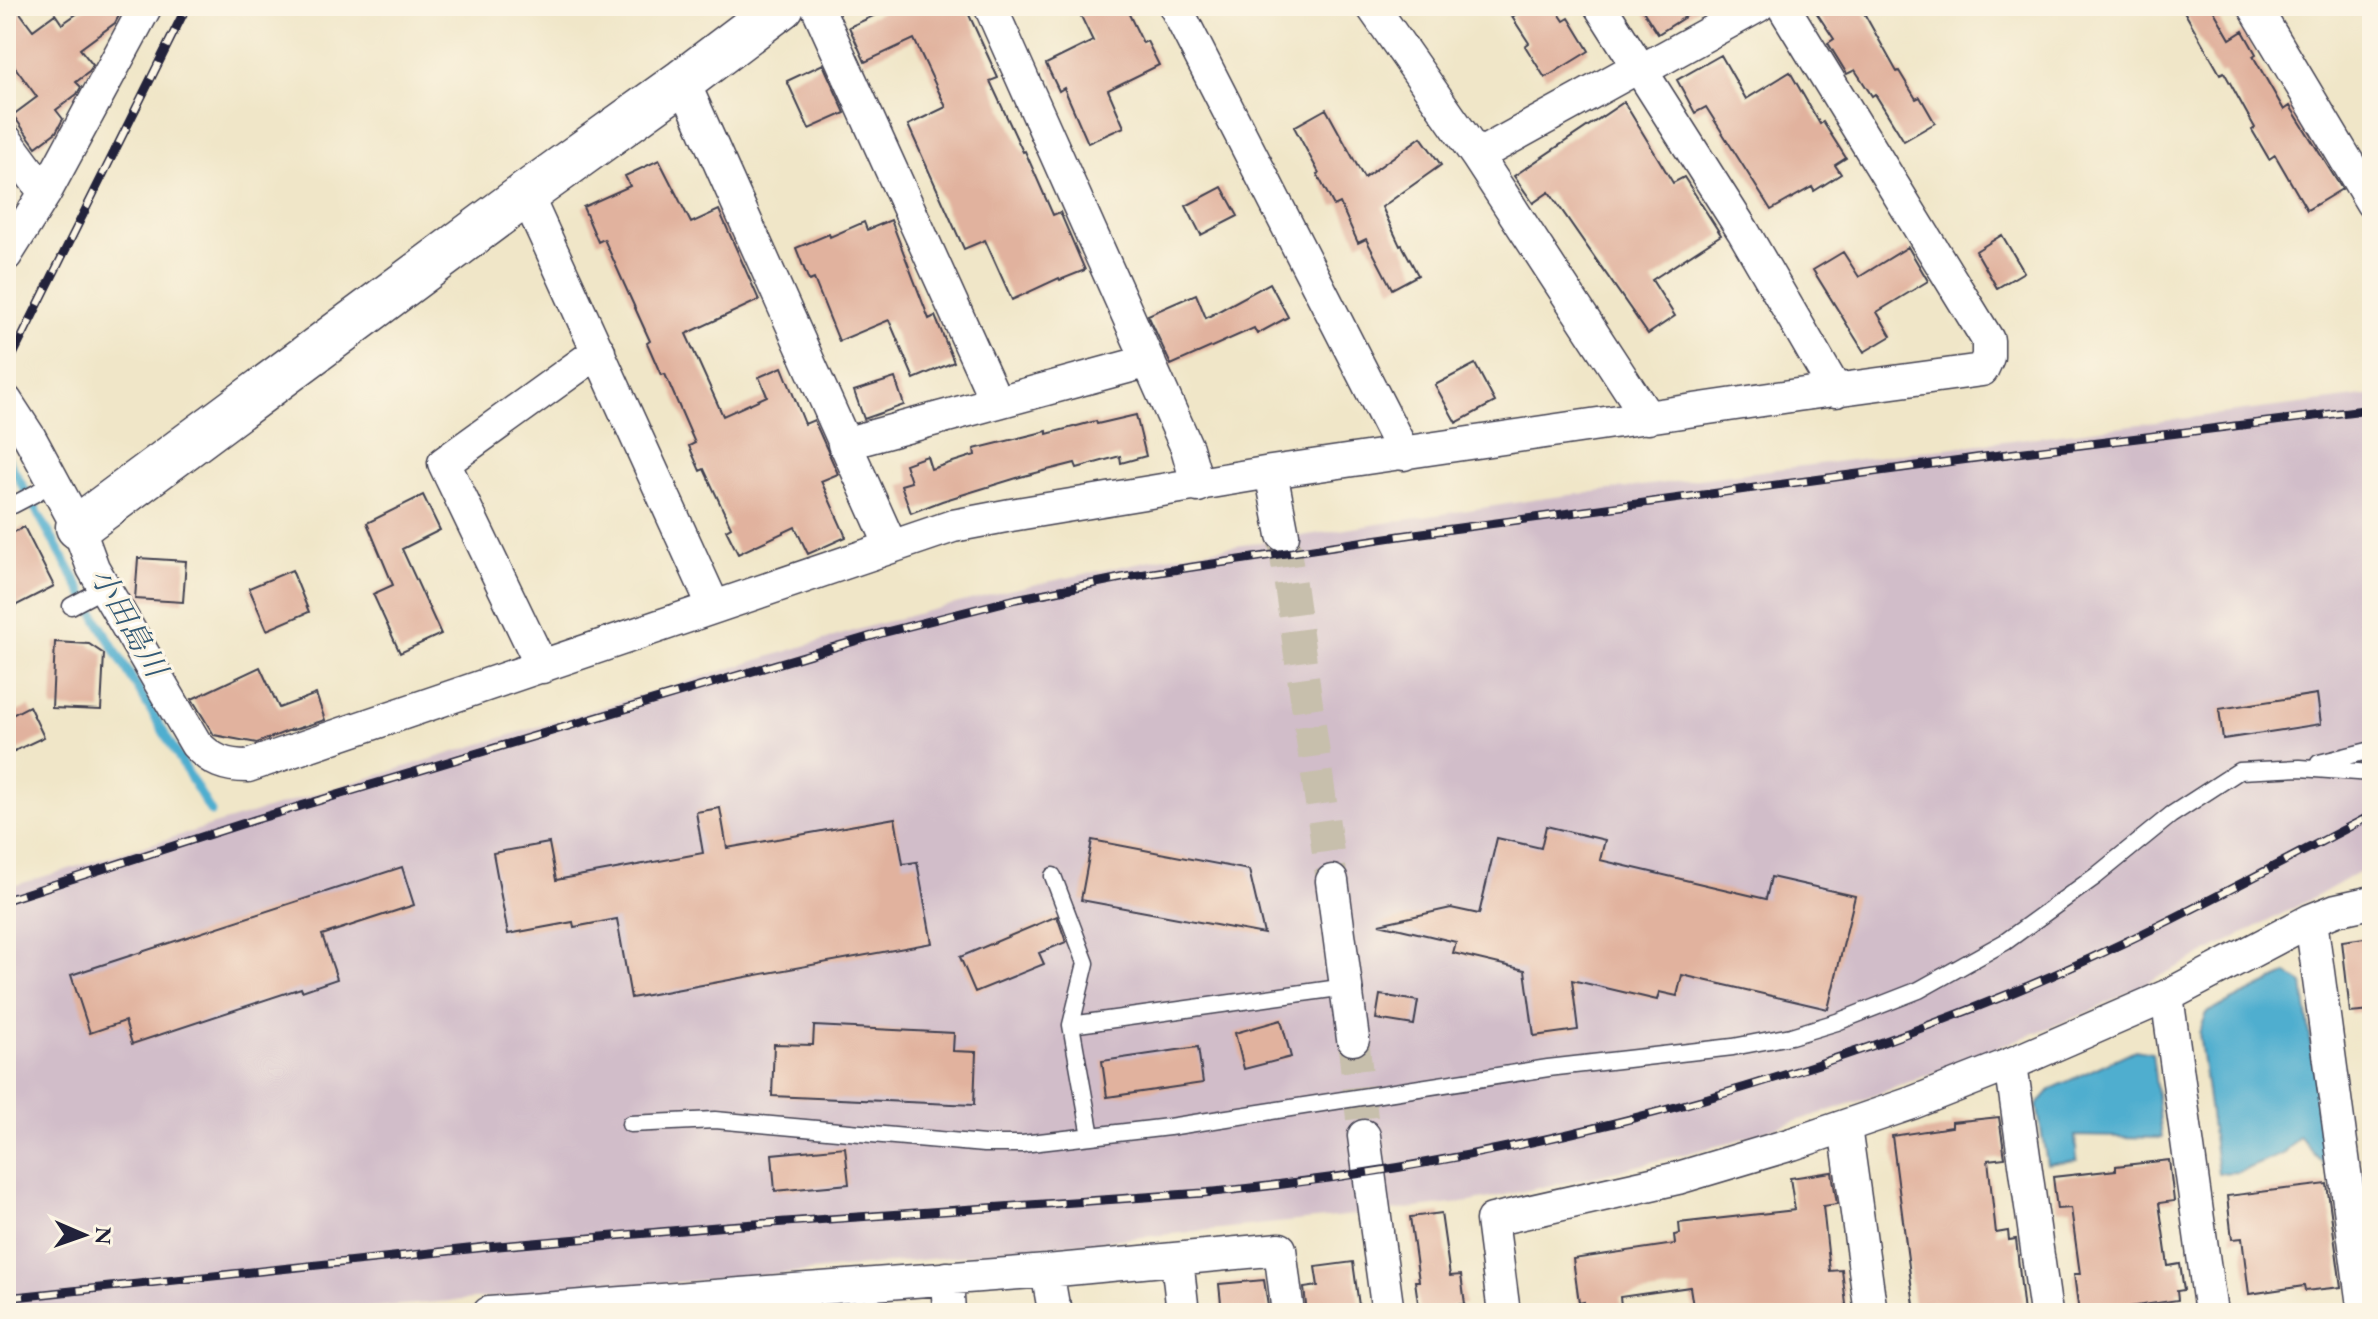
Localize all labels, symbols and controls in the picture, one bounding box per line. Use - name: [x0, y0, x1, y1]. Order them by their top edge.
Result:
- water label: 小田島川: [82, 560, 177, 686]
- north arrow: [44, 1195, 124, 1275]
- text: N: [89, 1226, 118, 1245]

